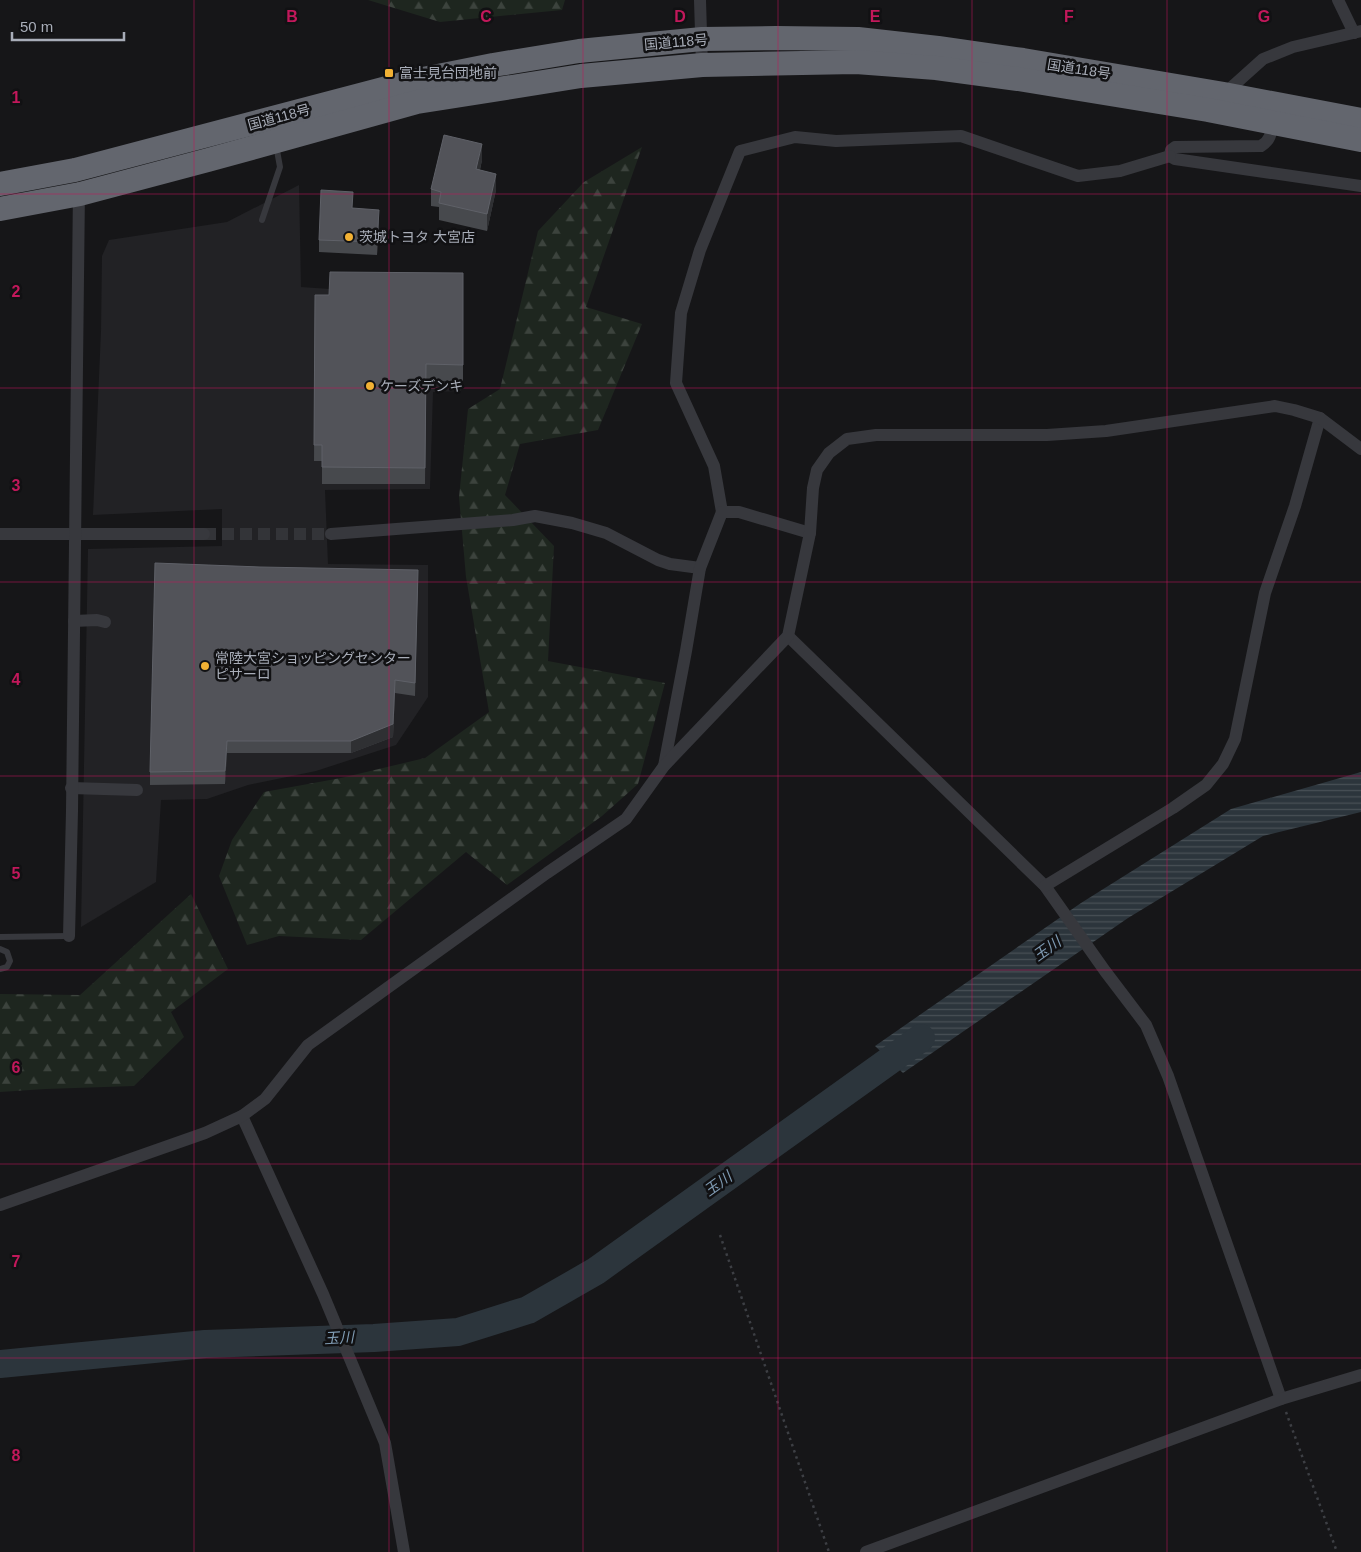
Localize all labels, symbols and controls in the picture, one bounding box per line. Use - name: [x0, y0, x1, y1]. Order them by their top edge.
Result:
- text: B: [286, 8, 298, 25]
- text: C: [480, 8, 492, 25]
- text: D: [674, 8, 686, 25]
- text: E: [870, 8, 881, 25]
- text: F: [1064, 8, 1074, 25]
- text: G: [1258, 8, 1270, 25]
- scale bar: [12, 10, 125, 42]
- text: 50 m: [20, 18, 53, 35]
- street label: 国道118号: [643, 31, 709, 53]
- street label: 国道118号: [1046, 56, 1112, 82]
- place label: 富士見台団地前: [399, 65, 497, 81]
- marker: 富士見台団地前: [383, 67, 395, 79]
- text: 1: [12, 89, 21, 106]
- street label: 国道118号: [246, 101, 312, 133]
- place label: 茨城トヨタ 大宮店: [359, 229, 475, 245]
- marker: 茨城トヨタ 大宮店: [343, 231, 355, 243]
- text: 2: [12, 283, 21, 300]
- place label: ケーズデンキ: [380, 378, 463, 394]
- marker: ケーズデンキ: [364, 380, 376, 392]
- text: 3: [12, 477, 21, 494]
- place label: 常陸大宮ショッピングセンター ピサーロ: [215, 650, 411, 682]
- marker: 常陸大宮ショッピングセンター ピサーロ: [199, 660, 211, 672]
- text: 4: [12, 671, 21, 688]
- text: 5: [12, 865, 21, 882]
- water label: 玉川: [1030, 932, 1065, 964]
- text: 6: [12, 1059, 21, 1076]
- water label: 玉川: [701, 1167, 736, 1199]
- text: 7: [12, 1253, 21, 1270]
- water label: 玉川: [324, 1328, 356, 1347]
- text: 8: [12, 1447, 21, 1464]

